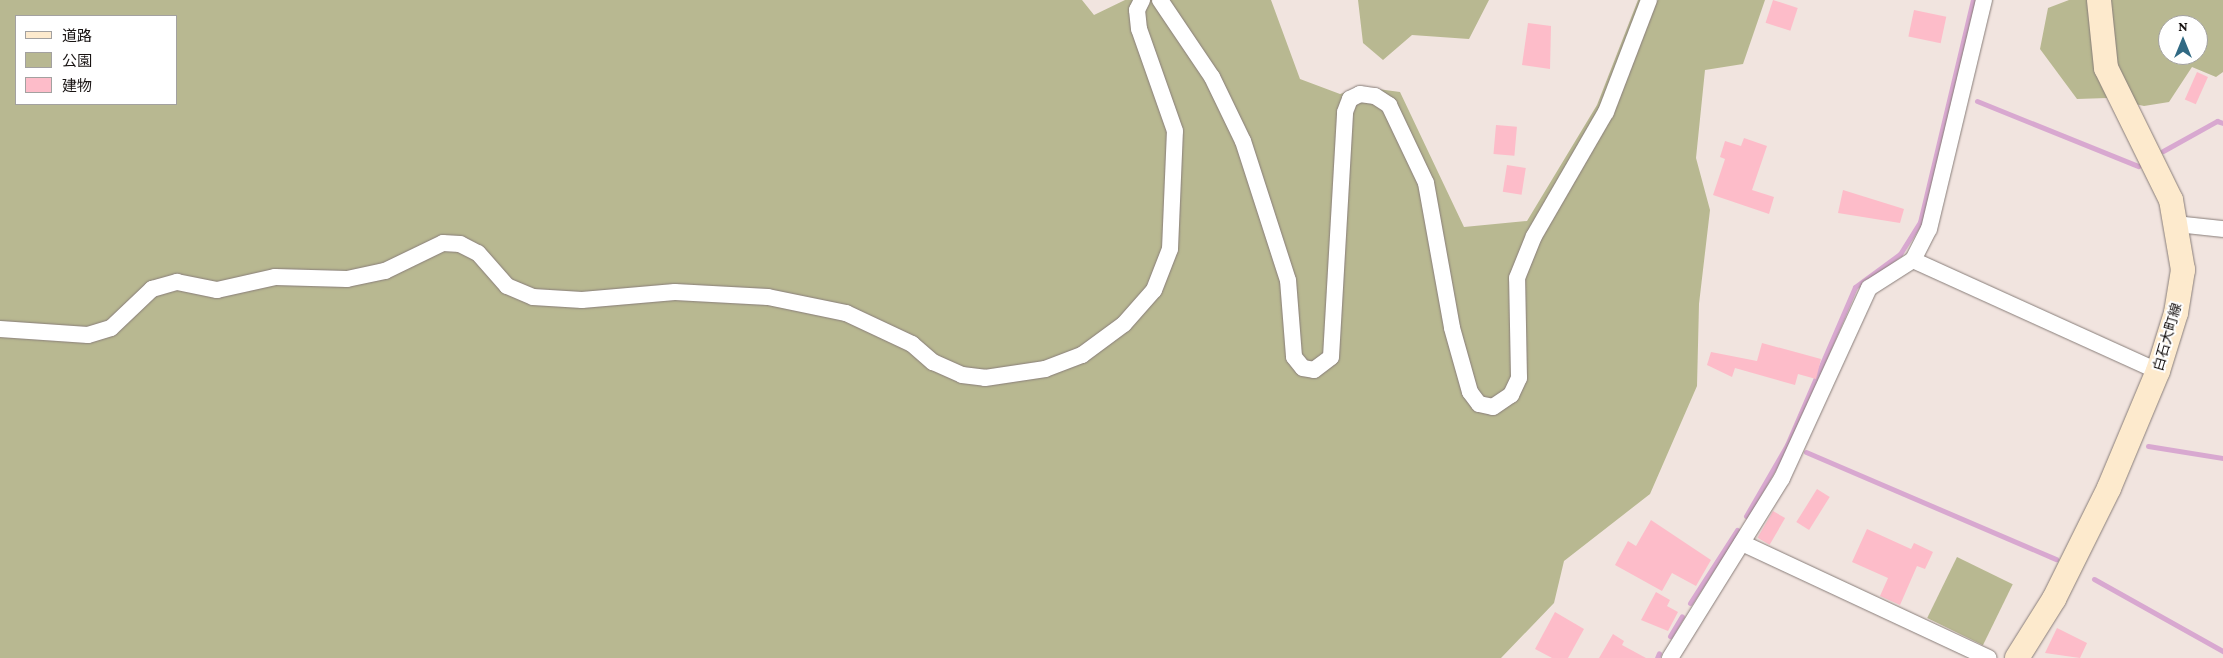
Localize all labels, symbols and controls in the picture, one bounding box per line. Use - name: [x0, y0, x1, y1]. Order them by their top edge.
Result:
- legend: [15, 15, 178, 105]
- north arrow: [2158, 15, 2208, 65]
- text: N: [2178, 18, 2188, 34]
- text: 道路: [62, 28, 92, 44]
- text: 公園: [62, 53, 92, 69]
- text: 建物: [62, 78, 92, 94]
- street label: 白石大町線: [2149, 301, 2185, 373]

